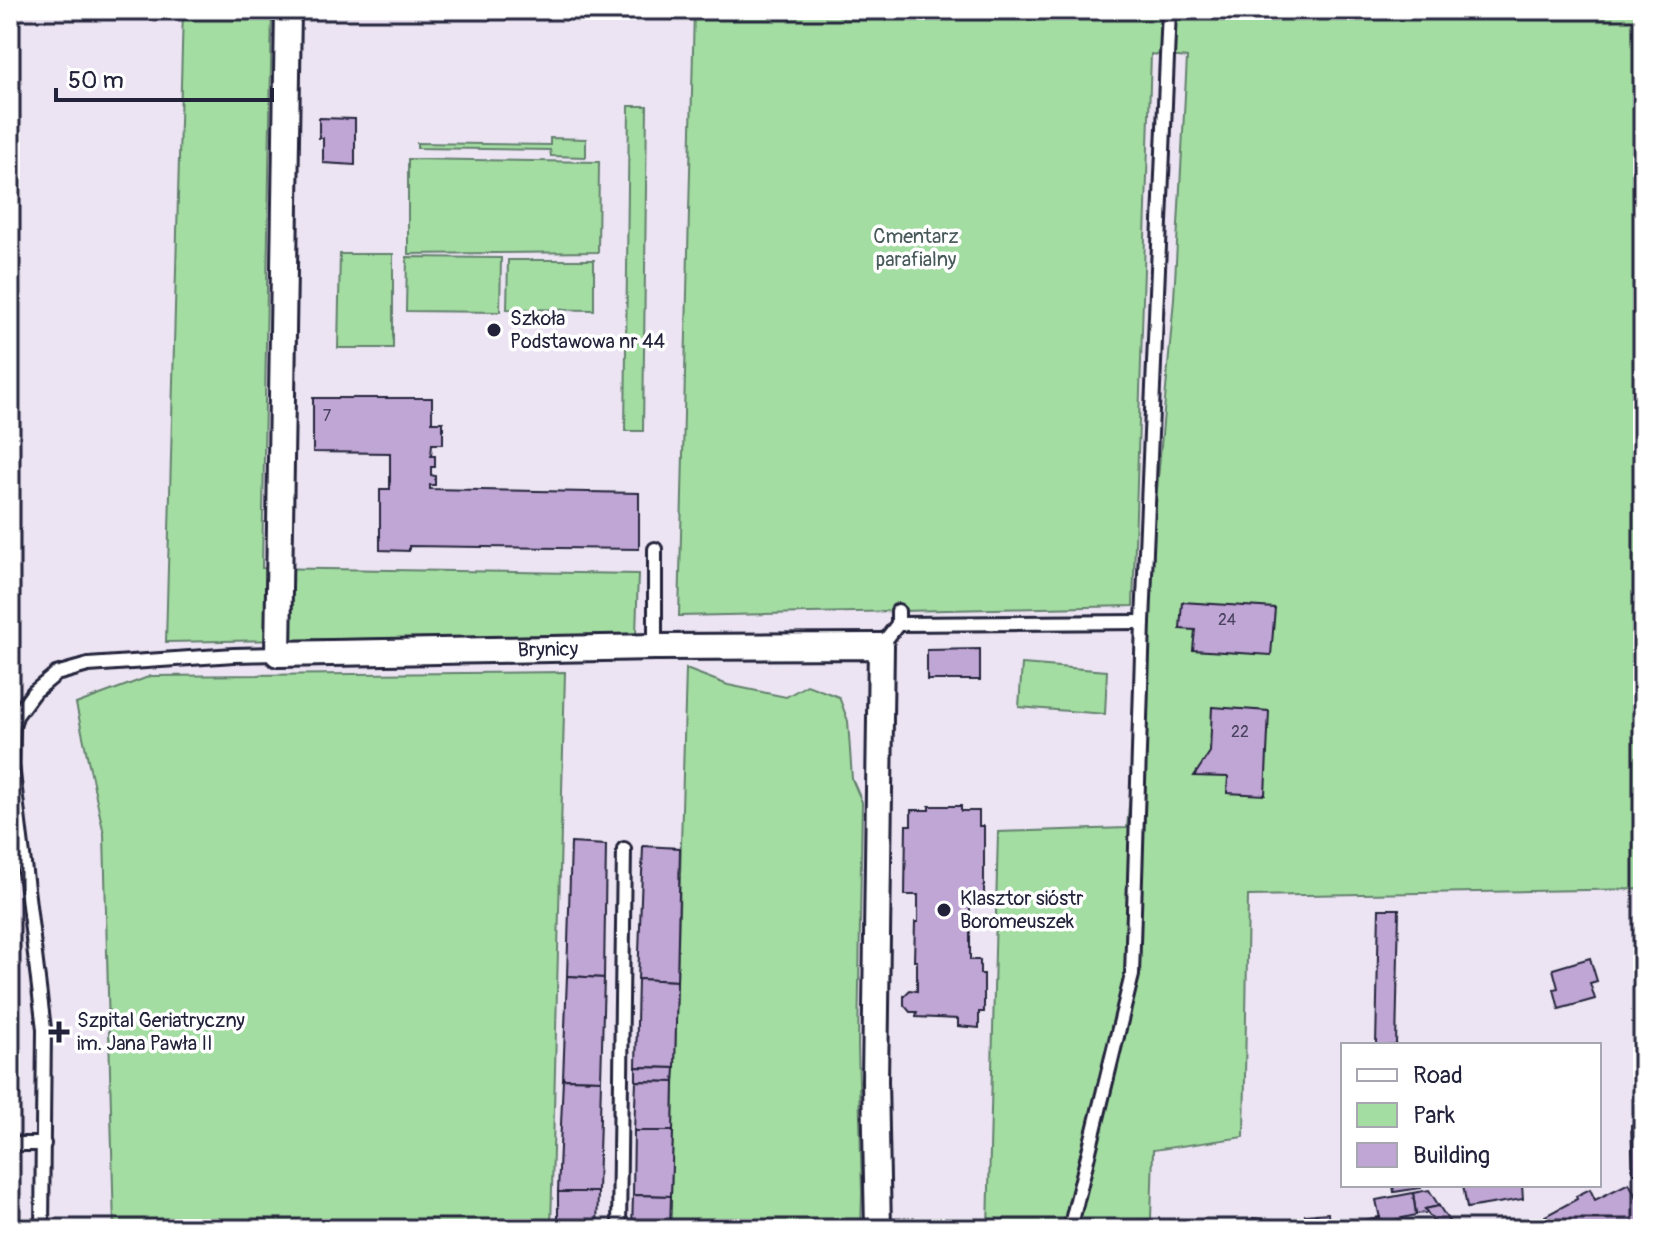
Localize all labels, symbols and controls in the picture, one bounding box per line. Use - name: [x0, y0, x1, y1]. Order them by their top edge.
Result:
- scale bar: [56, 52, 272, 102]
- text: 50 m: [68, 66, 124, 95]
- park label: Cmentarz parafialny: [873, 224, 959, 272]
- place label: Szkoła Podstawowa nr 44: [510, 306, 665, 354]
- marker: Szkoła Podstawowa nr 44: [485, 321, 503, 339]
- house number: 7: [323, 406, 332, 426]
- house number: 24: [1218, 610, 1236, 630]
- street label: Brynicy: [517, 636, 579, 663]
- house number: 22: [1231, 722, 1249, 742]
- place label: Klasztor sióstr Boromeuszek: [960, 886, 1083, 934]
- marker: Klasztor sióstr Boromeuszek: [935, 901, 953, 919]
- place label: Szpital Geriatryczny im. Jana Pawła II: [77, 1008, 245, 1056]
- marker: Szpital Geriatryczny im. Jana Pawła II: [48, 1021, 70, 1043]
- legend: [1341, 1043, 1601, 1187]
- text: Road: [1413, 1061, 1463, 1090]
- text: Park: [1413, 1101, 1455, 1130]
- text: Building: [1413, 1141, 1490, 1170]

